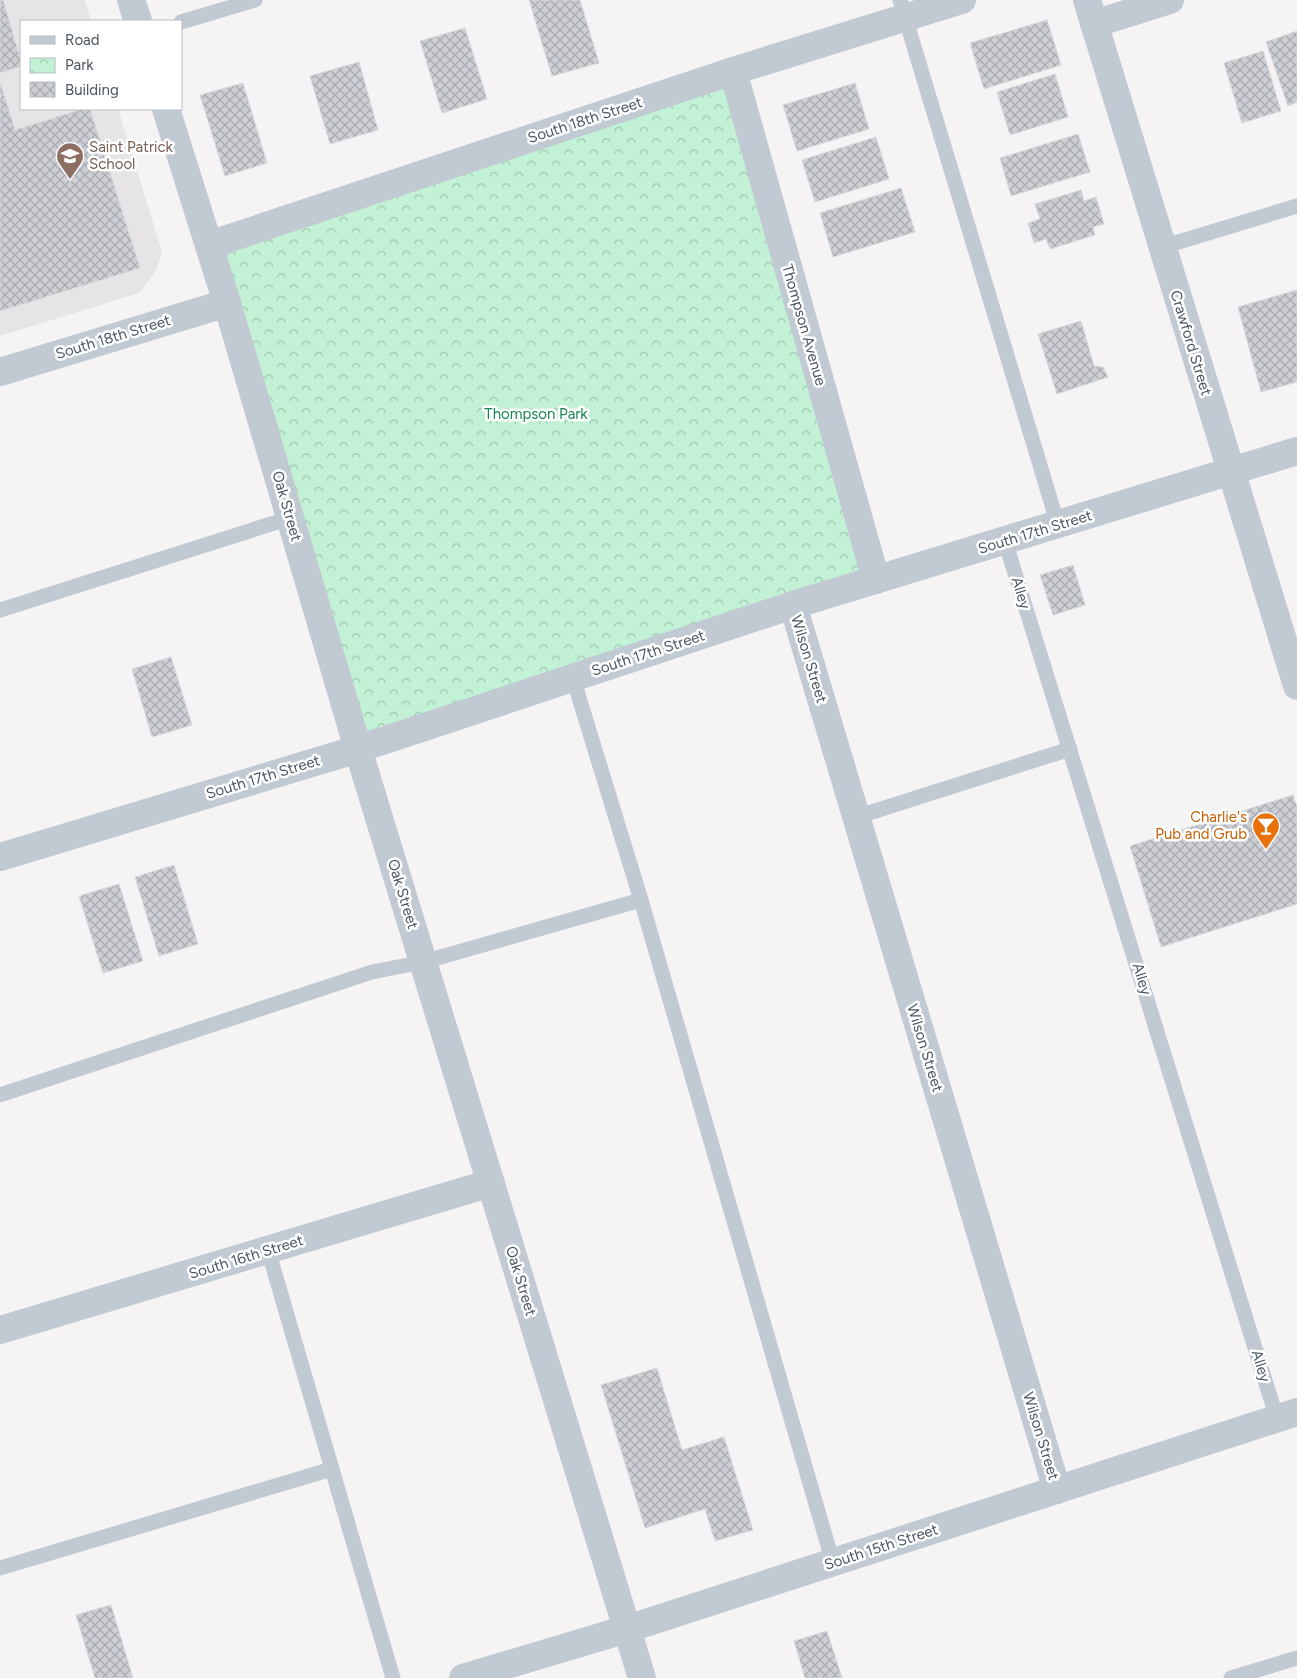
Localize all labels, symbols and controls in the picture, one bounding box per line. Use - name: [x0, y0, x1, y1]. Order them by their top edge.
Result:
- legend: [20, 20, 182, 110]
- text: Road: [65, 31, 100, 49]
- text: Park: [65, 56, 94, 74]
- text: Building: [65, 81, 119, 99]
- street label: South 18th Street: [526, 93, 645, 147]
- place label: Saint Patrick School: [89, 138, 174, 173]
- school or university icon: Saint Patrick School: [55, 141, 85, 180]
- street label: Thompson Avenue: [778, 262, 830, 388]
- street label: Crawford Street: [1166, 288, 1216, 398]
- street label: South 18th Street: [53, 311, 173, 363]
- park label: Thompson Park: [484, 405, 588, 423]
- street label: Oak Street: [268, 469, 306, 544]
- street label: South 17th Street: [976, 506, 1094, 558]
- street label: Alley: [1008, 575, 1034, 611]
- street label: Wilson Street: [787, 613, 831, 705]
- street label: South 17th Street: [589, 626, 707, 680]
- street label: South 17th Street: [204, 751, 322, 803]
- place label: Charlie's Pub and Grub: [1155, 808, 1247, 843]
- bar icon: Charlie's Pub and Grub: [1251, 811, 1281, 850]
- street label: Oak Street: [384, 857, 422, 931]
- street label: Alley: [1129, 961, 1155, 997]
- street label: Wilson Street: [903, 1002, 947, 1094]
- street label: South 16th Street: [187, 1231, 306, 1283]
- street label: Oak Street: [502, 1244, 540, 1318]
- street label: Alley: [1248, 1348, 1274, 1384]
- street label: Wilson Street: [1019, 1390, 1063, 1482]
- street label: South 15th Street: [822, 1520, 940, 1574]

